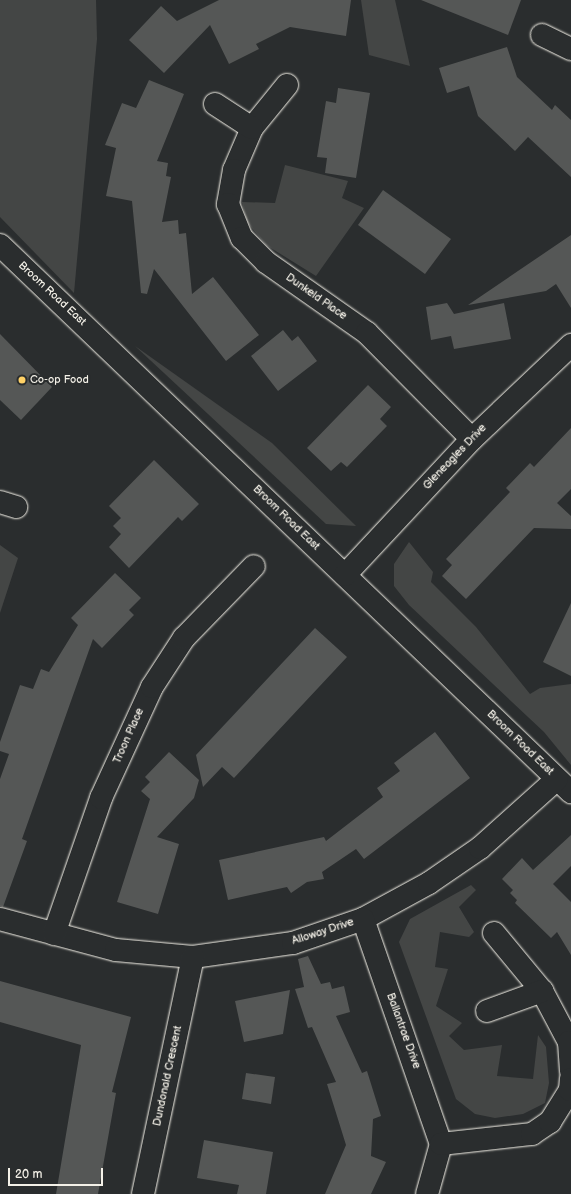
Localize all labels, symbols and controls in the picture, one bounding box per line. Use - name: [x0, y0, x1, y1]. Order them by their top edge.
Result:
- street label: Broom Road East: [15, 259, 89, 329]
- street label: Dunkeld Place: [283, 271, 349, 323]
- place label: Co-op Food: [30, 373, 89, 387]
- marker: Co-op Food: [17, 375, 27, 385]
- street label: Gleneagles Drive: [421, 422, 489, 492]
- street label: Broom Road East: [250, 483, 322, 553]
- street label: Troon Place: [111, 706, 147, 766]
- street label: Broom Road East: [484, 708, 556, 778]
- street label: Alloway Drive: [290, 916, 356, 948]
- street label: Ballantrae Drive: [383, 991, 423, 1071]
- street label: Dundonald Crescent: [151, 1025, 185, 1127]
- scale bar: [10, 1160, 105, 1186]
- text: 20 m: [15, 1167, 42, 1182]

